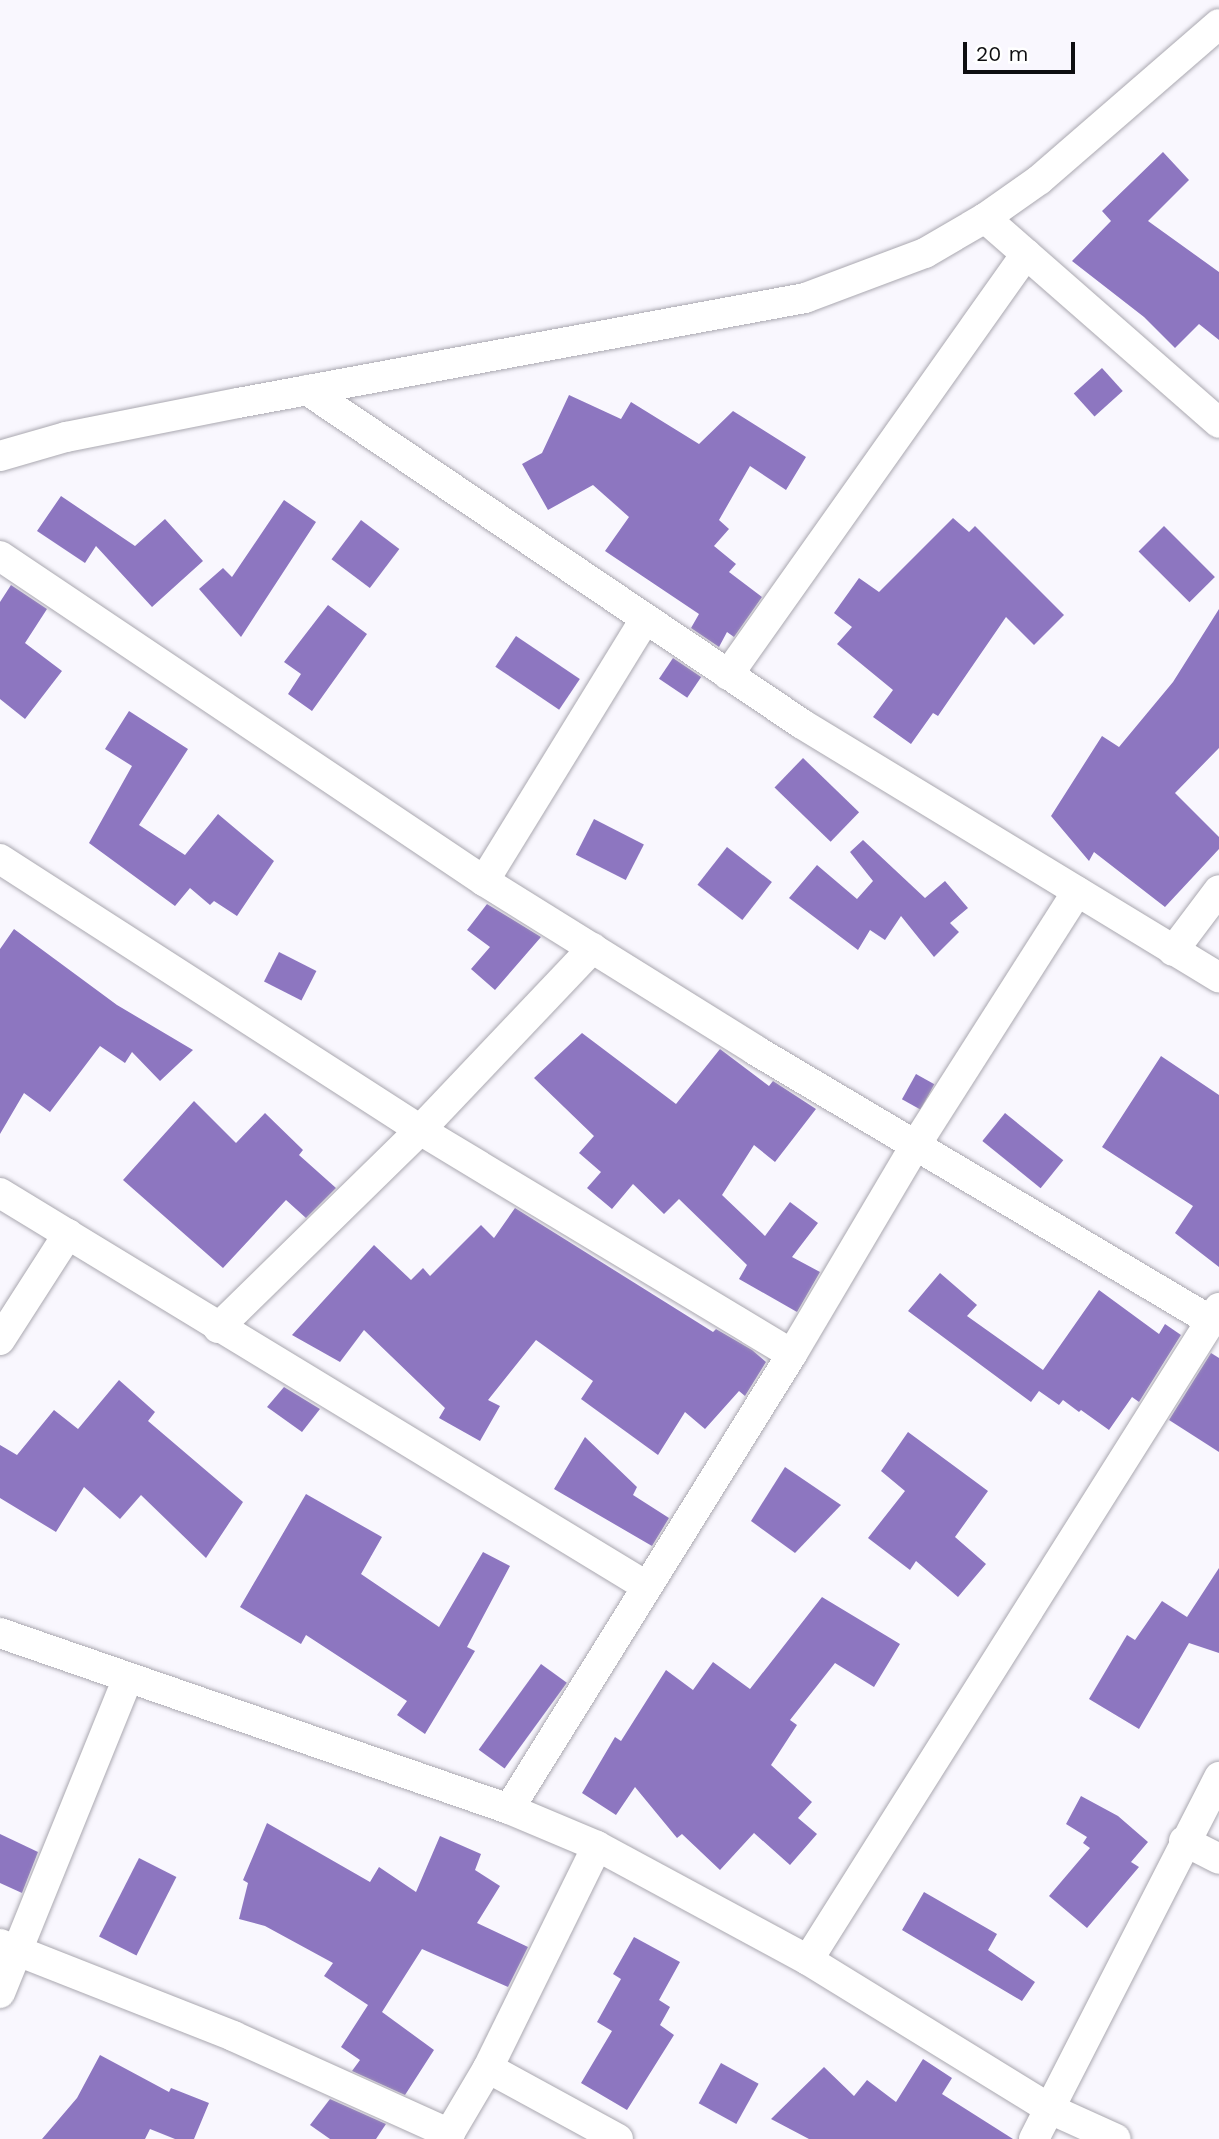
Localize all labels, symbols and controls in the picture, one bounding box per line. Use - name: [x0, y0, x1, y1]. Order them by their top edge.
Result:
- scale bar: [967, 28, 1079, 72]
- text: 20 m: [976, 41, 1028, 66]

